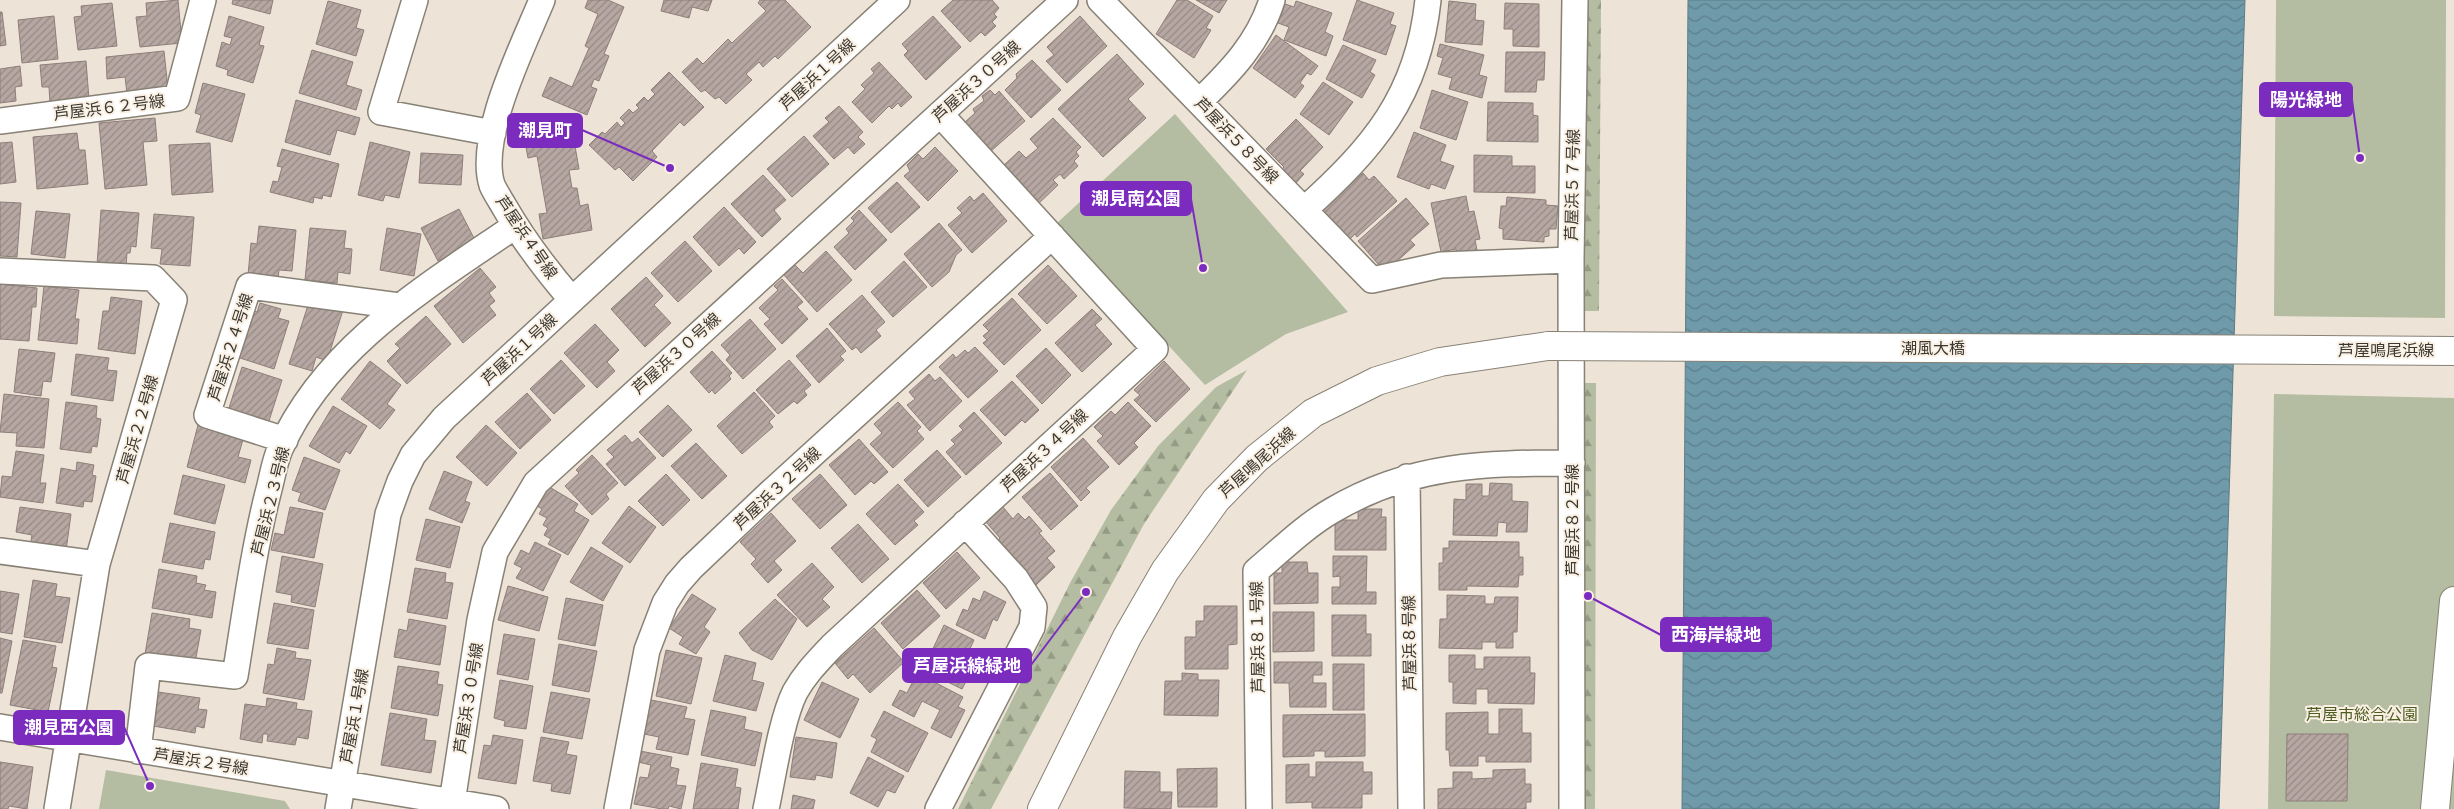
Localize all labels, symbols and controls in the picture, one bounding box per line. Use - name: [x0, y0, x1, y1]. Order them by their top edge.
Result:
- street label: 芦屋浜１号線: [775, 34, 859, 114]
- street label: 芦屋浜３０号線: [928, 36, 1024, 126]
- callout: 陽光緑地: [2260, 83, 2352, 116]
- text: 陽光緑地: [2270, 88, 2342, 111]
- street label: 芦屋浜６２号線: [52, 90, 166, 124]
- street label: 芦屋浜５８号線: [1191, 93, 1283, 187]
- callout: 潮見町: [508, 114, 582, 147]
- text: 潮見町: [518, 119, 572, 142]
- street label: 芦屋浜５７号線: [1561, 129, 1583, 241]
- callout: 潮見南公園: [1081, 182, 1191, 215]
- text: 潮見南公園: [1091, 187, 1181, 210]
- street label: 芦屋浜４号線: [492, 192, 562, 282]
- street label: 芦屋浜２４号線: [203, 291, 257, 403]
- street label: 芦屋浜３０号線: [628, 308, 724, 398]
- street label: 芦屋浜１号線: [477, 309, 561, 389]
- street label: 潮風大橋: [1901, 338, 1965, 358]
- street label: 芦屋鳴尾浜線: [2338, 340, 2434, 360]
- street label: 芦屋浜２２号線: [112, 372, 162, 486]
- street label: 芦屋浜３４号線: [996, 404, 1092, 496]
- street label: 芦屋鳴尾浜線: [1215, 422, 1299, 502]
- street label: 芦屋浜３２号線: [729, 442, 825, 534]
- street label: 芦屋浜２３号線: [247, 444, 293, 558]
- street label: 芦屋浜８２号線: [1562, 464, 1582, 576]
- street label: 芦屋浜８１号線: [1246, 581, 1268, 693]
- street label: 芦屋浜８号線: [1398, 595, 1420, 691]
- callout: 西海岸緑地: [1661, 618, 1771, 651]
- text: 西海岸緑地: [1671, 623, 1761, 646]
- street label: 芦屋浜３０号線: [449, 641, 487, 755]
- callout: 芦屋浜線緑地: [903, 649, 1031, 682]
- text: 芦屋浜線緑地: [913, 654, 1021, 677]
- street label: 芦屋浜１号線: [336, 667, 372, 765]
- park label: 芦屋市総合公園: [2306, 704, 2418, 724]
- callout: 潮見西公園: [14, 711, 124, 744]
- text: 潮見西公園: [24, 716, 114, 739]
- street label: 芦屋浜２号線: [152, 744, 250, 778]

